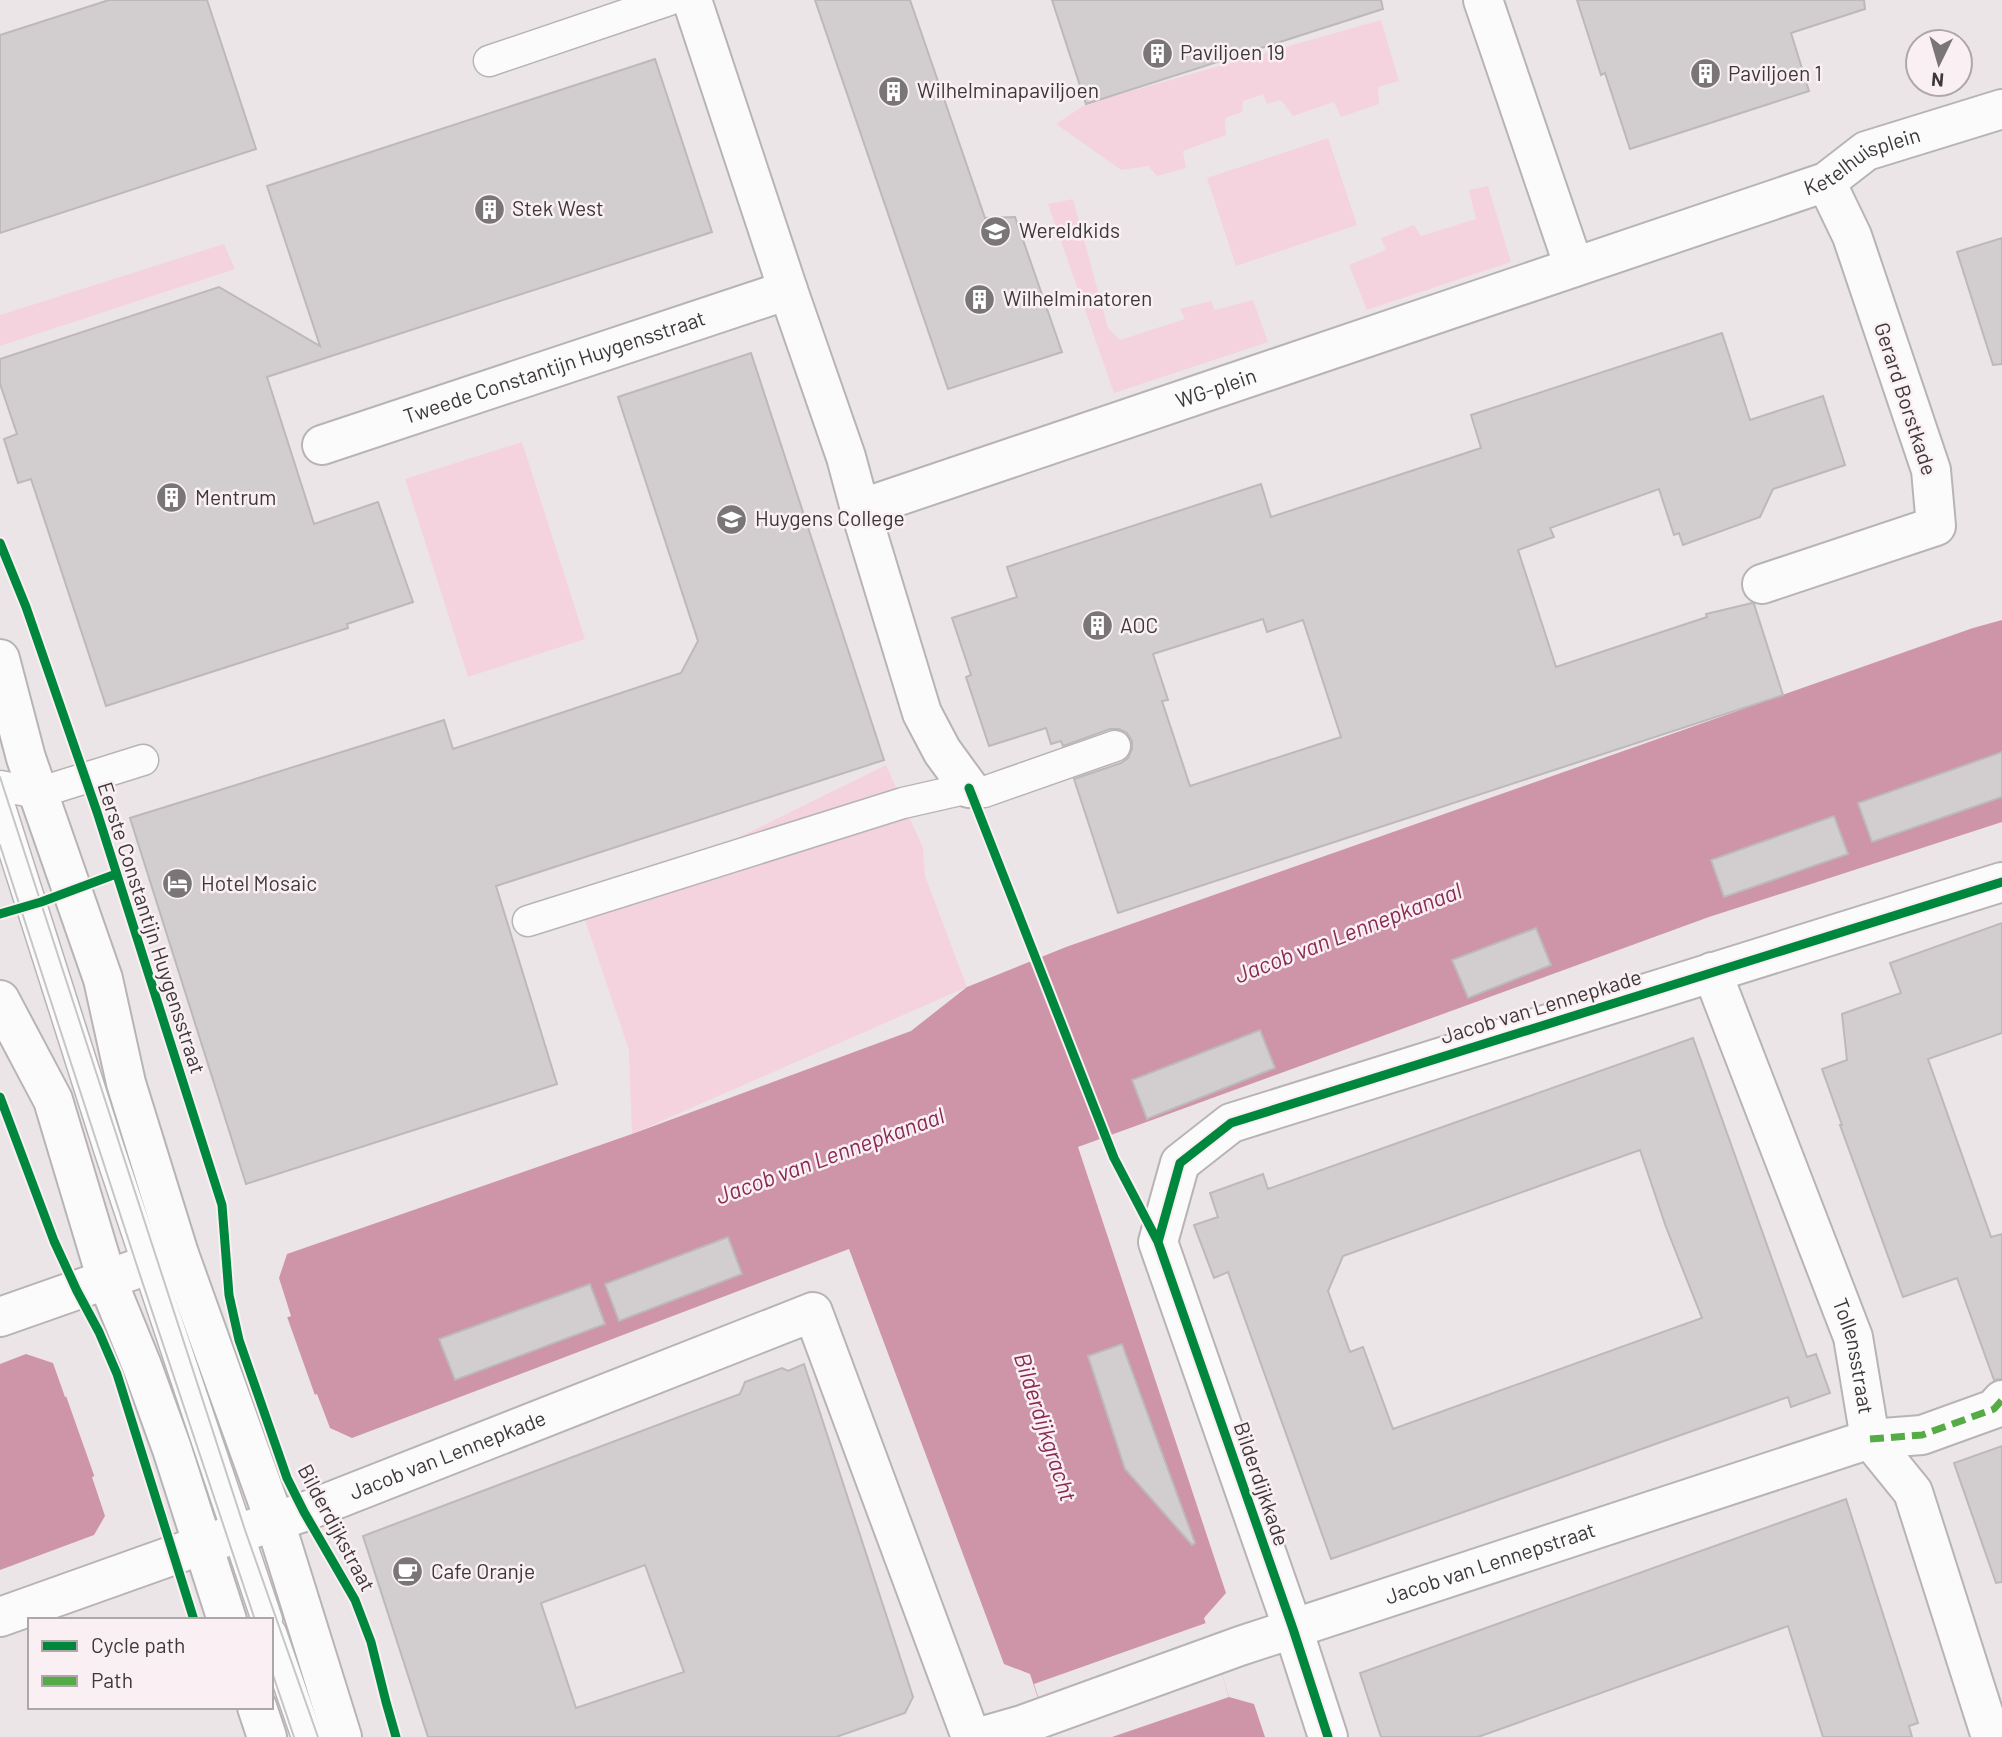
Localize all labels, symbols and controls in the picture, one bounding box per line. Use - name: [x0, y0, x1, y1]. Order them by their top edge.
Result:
- north arrow: [1904, 28, 1974, 98]
- building icon: Paviljoen 19: [1140, 36, 1174, 70]
- place label: Paviljoen 19: [1180, 39, 1285, 64]
- building icon: Paviljoen 1: [1688, 57, 1722, 91]
- place label: Paviljoen 1: [1728, 60, 1822, 85]
- text: N: [1930, 68, 1945, 92]
- building icon: Wilhelminapaviljoen: [877, 74, 911, 108]
- place label: Wilhelminapaviljoen: [917, 77, 1099, 102]
- street label: Ketelhuisplein: [1800, 121, 1923, 200]
- building icon: Stek West: [472, 192, 506, 226]
- place label: Stek West: [512, 195, 604, 220]
- school or university icon: Wereldkids: [979, 214, 1013, 248]
- place label: Wereldkids: [1019, 217, 1120, 242]
- building icon: Wilhelminatoren: [963, 282, 997, 316]
- place label: Wilhelminatoren: [1003, 285, 1152, 310]
- street label: Tweede Constantijn Huygensstraat: [400, 304, 708, 428]
- street label: Gerard Borstkade: [1870, 319, 1943, 478]
- street label: WG-plein: [1172, 362, 1259, 412]
- building icon: Mentrum: [155, 481, 189, 515]
- place label: Mentrum: [195, 484, 276, 509]
- school or university icon: Huygens College: [715, 502, 749, 536]
- place label: Huygens College: [755, 505, 905, 530]
- building icon: AOC: [1080, 609, 1114, 643]
- place label: AOC: [1120, 612, 1158, 637]
- street label: Eerste Constantijn Huygensstraat: [93, 778, 211, 1077]
- hotel icon: Hotel Mosaic: [161, 867, 195, 901]
- place label: Hotel Mosaic: [201, 870, 317, 895]
- water label: Jacob van Lennepkanaal: [1230, 876, 1465, 988]
- street label: Jacob van Lennepkade: [1437, 963, 1644, 1048]
- water label: Jacob van Lennepkanaal: [711, 1101, 948, 1209]
- street label: Tollensstraat: [1828, 1294, 1880, 1416]
- water label: Bilderdijkgracht: [1009, 1349, 1083, 1505]
- street label: Jacob van Lennepkade: [345, 1404, 549, 1504]
- street label: Bilderdijkkade: [1229, 1418, 1295, 1549]
- street label: Bilderdijkstraat: [293, 1459, 381, 1595]
- street label: Jacob van Lennepstraat: [1382, 1516, 1598, 1609]
- cafe icon: Cafe Oranje: [391, 1555, 425, 1589]
- place label: Cafe Oranje: [431, 1558, 535, 1583]
- legend: [28, 1618, 273, 1709]
- text: Cycle path: [91, 1632, 185, 1657]
- text: Path: [91, 1667, 133, 1692]

